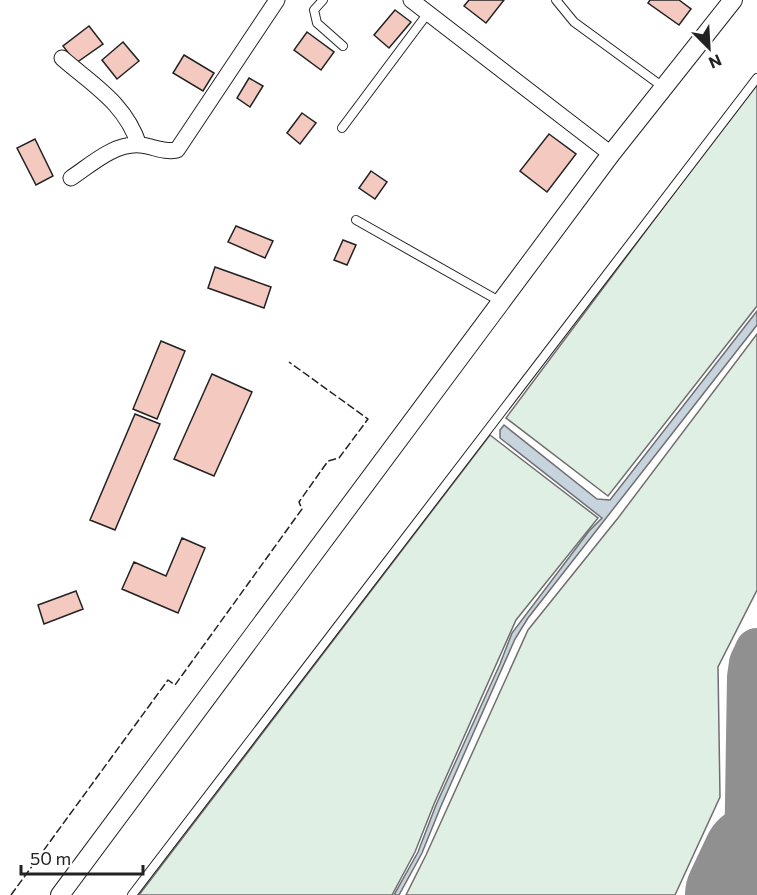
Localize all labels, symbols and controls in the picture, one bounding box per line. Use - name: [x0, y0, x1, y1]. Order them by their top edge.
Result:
- north arrow: [679, 18, 739, 78]
- text: N: [706, 51, 725, 73]
- scale bar: [21, 838, 142, 876]
- text: 50 m: [30, 847, 71, 869]

